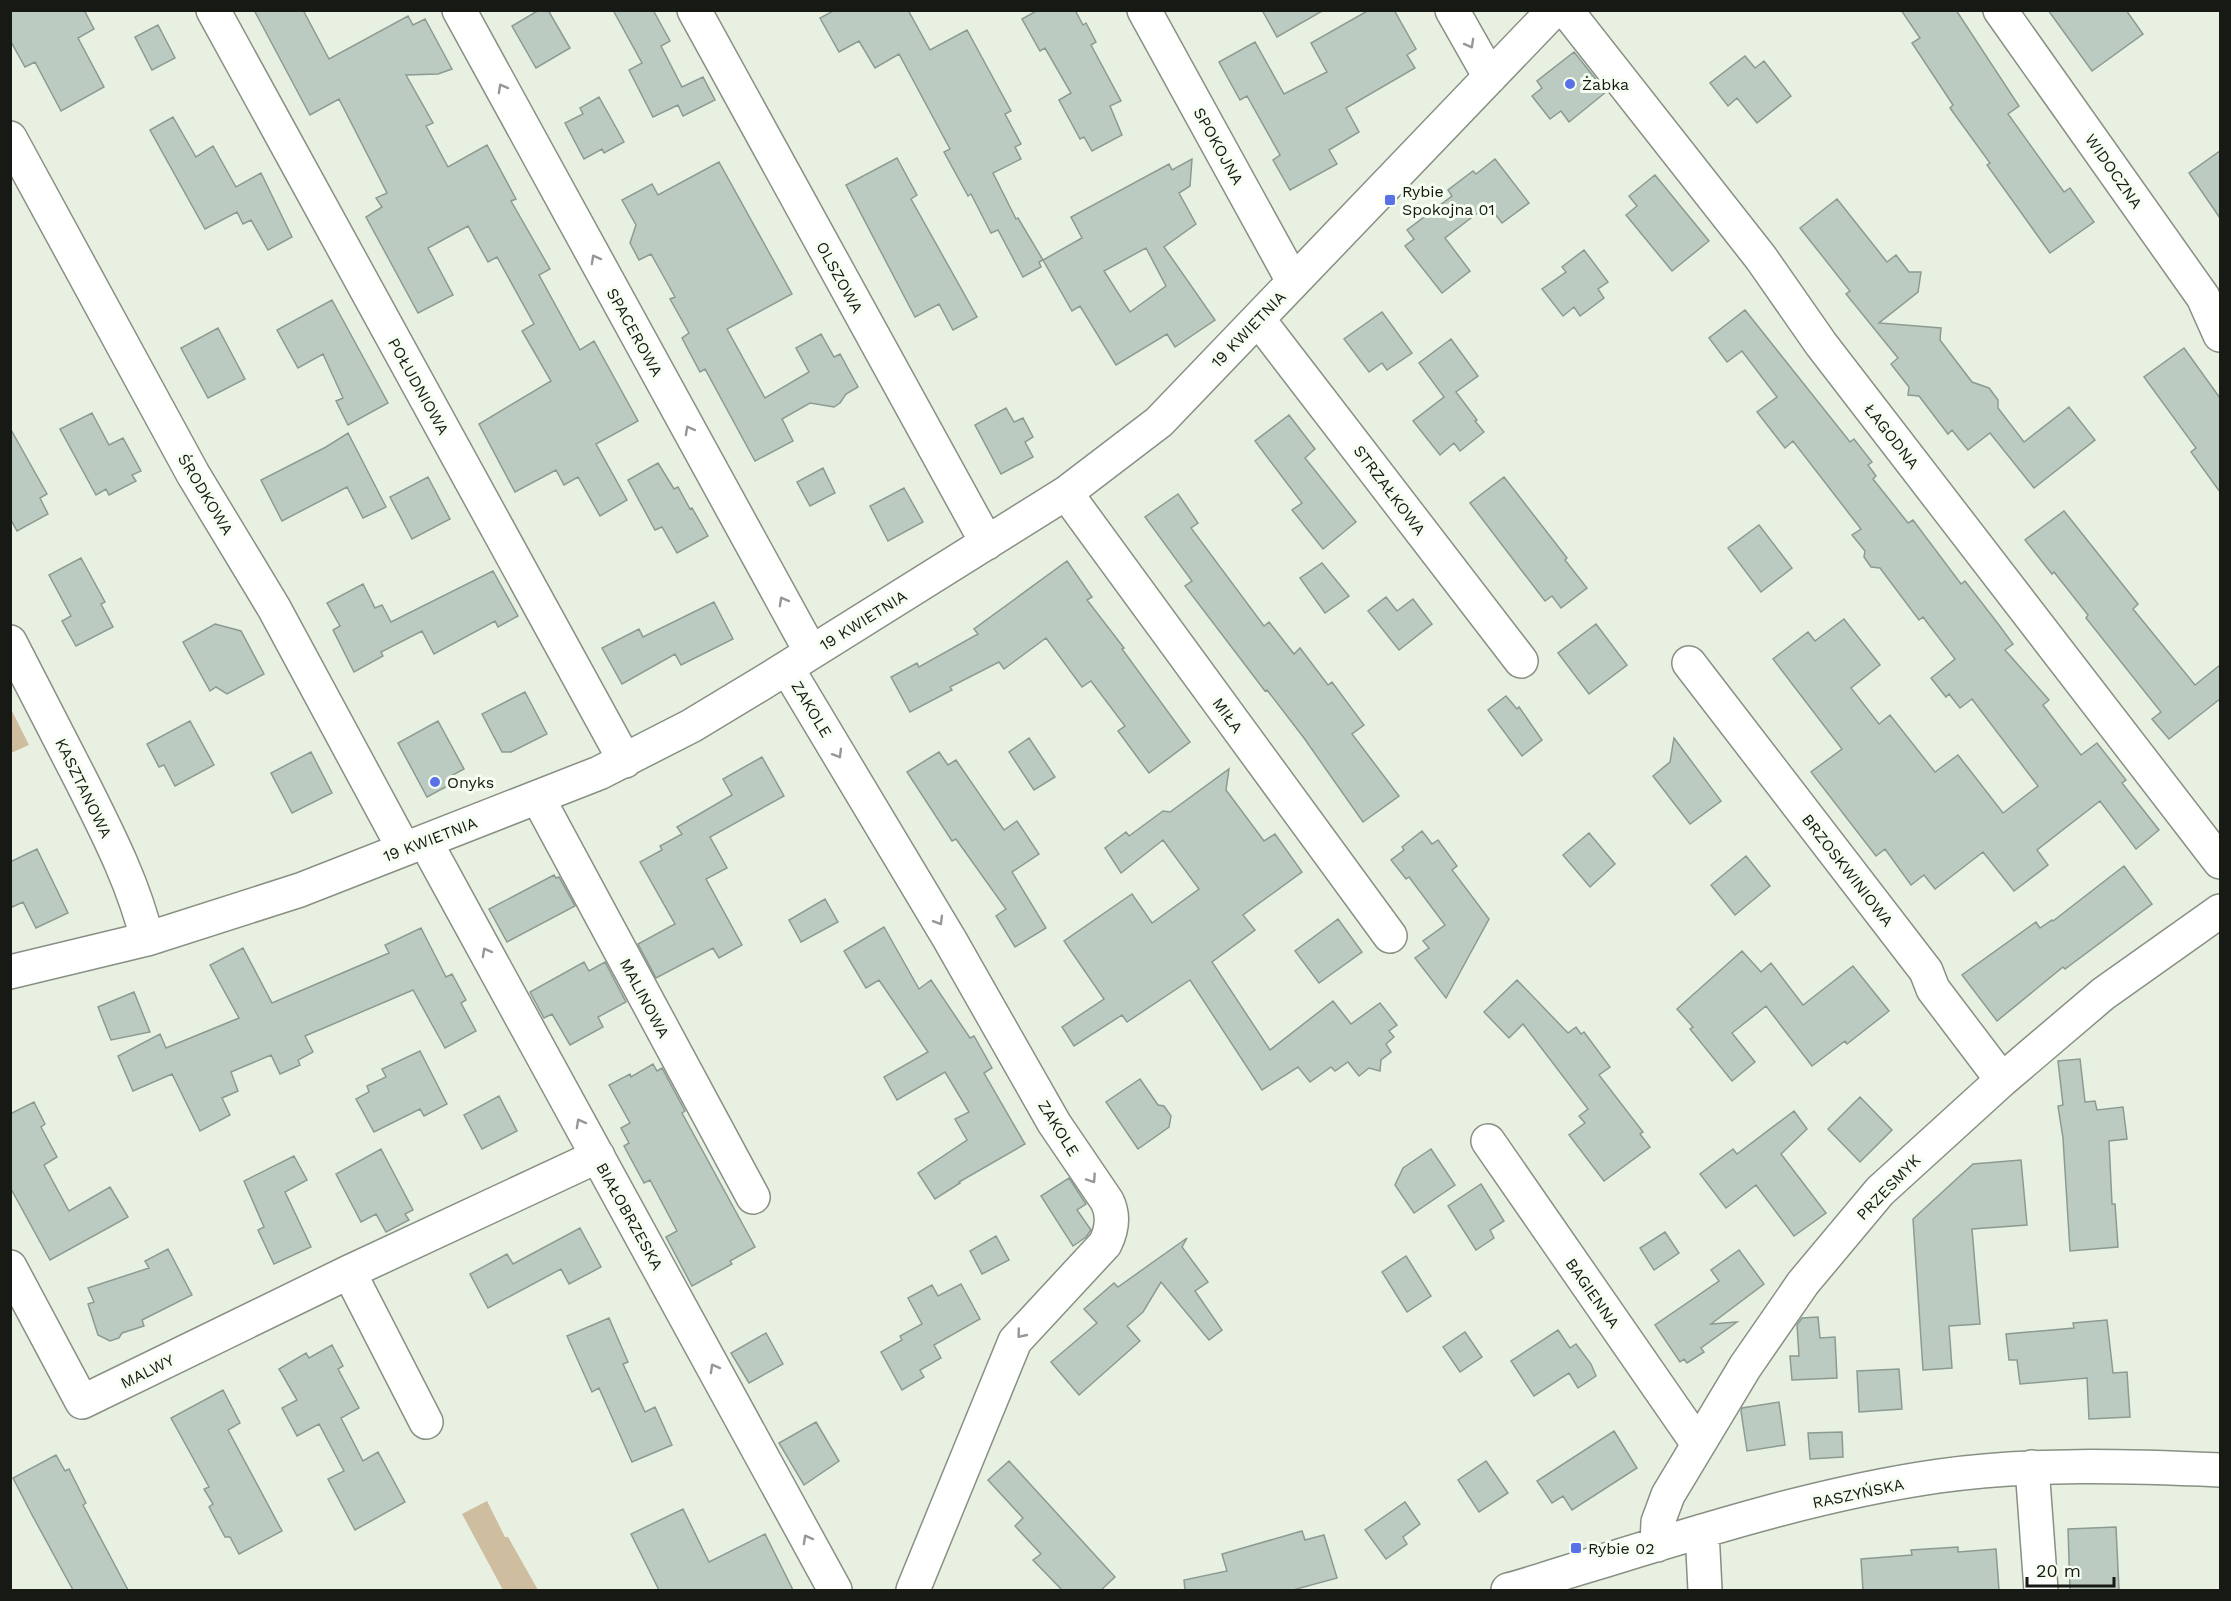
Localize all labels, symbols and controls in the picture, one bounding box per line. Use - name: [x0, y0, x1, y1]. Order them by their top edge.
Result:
- one-way arrow: [1463, 38, 1474, 48]
- place label: Żabka: [1582, 75, 1629, 94]
- marker: Żabka: [1563, 77, 1577, 91]
- one-way arrow: [498, 84, 509, 94]
- street label: SPOKOJNA: [1190, 104, 1248, 189]
- street label: WIDOCZNA: [2081, 130, 2147, 213]
- place label: Rybie Spokojna 01: [1402, 182, 1495, 219]
- marker: Rybie Spokojna 01: [1383, 193, 1397, 207]
- street label: OLSZOWA: [812, 238, 867, 317]
- one-way arrow: [591, 255, 602, 266]
- street label: SPACEROWA: [602, 285, 667, 380]
- street label: 19 KWIETNIA: [1207, 287, 1290, 372]
- street label: POŁUDNIOWA: [384, 334, 453, 438]
- street label: ŁAGODNA: [1860, 400, 1923, 473]
- one-way arrow: [685, 426, 696, 437]
- street label: STRZAŁKOWA: [1350, 441, 1430, 539]
- street label: ŚRODKOWA: [174, 450, 237, 539]
- street label: 19 KWIETNIA: [816, 586, 911, 655]
- one-way arrow: [778, 597, 790, 608]
- street label: ZAKOLE: [787, 678, 836, 741]
- street label: MIŁA: [1208, 694, 1247, 737]
- street label: KASZTANOWA: [51, 735, 116, 842]
- one-way arrow: [831, 748, 843, 758]
- place label: Onyks: [447, 773, 494, 792]
- marker: Onyks: [428, 775, 442, 789]
- street label: BRZOSKWINIOWA: [1798, 810, 1898, 931]
- street label: 19 KWIETNIA: [381, 813, 480, 866]
- one-way arrow: [931, 915, 943, 925]
- one-way arrow: [482, 948, 493, 958]
- street label: MALINOWA: [616, 955, 674, 1042]
- street label: ZAKOLE: [1034, 1097, 1083, 1160]
- one-way arrow: [576, 1119, 587, 1129]
- street label: PRZESMYK: [1852, 1150, 1925, 1224]
- street label: BIAŁOBRZESKA: [592, 1159, 667, 1274]
- one-way arrow: [1085, 1172, 1096, 1183]
- street label: BAGIENNA: [1562, 1255, 1624, 1332]
- one-way arrow: [1017, 1327, 1028, 1338]
- street label: MALWY: [117, 1350, 177, 1393]
- one-way arrow: [710, 1364, 721, 1374]
- street label: RASZYŃSKA: [1810, 1474, 1906, 1512]
- one-way arrow: [803, 1535, 814, 1545]
- place label: Rybie 02: [1588, 1539, 1655, 1558]
- marker: Rybie 02: [1569, 1541, 1583, 1555]
- scale bar: [2027, 1550, 2114, 1588]
- text: 20 m: [2036, 1560, 2081, 1581]

